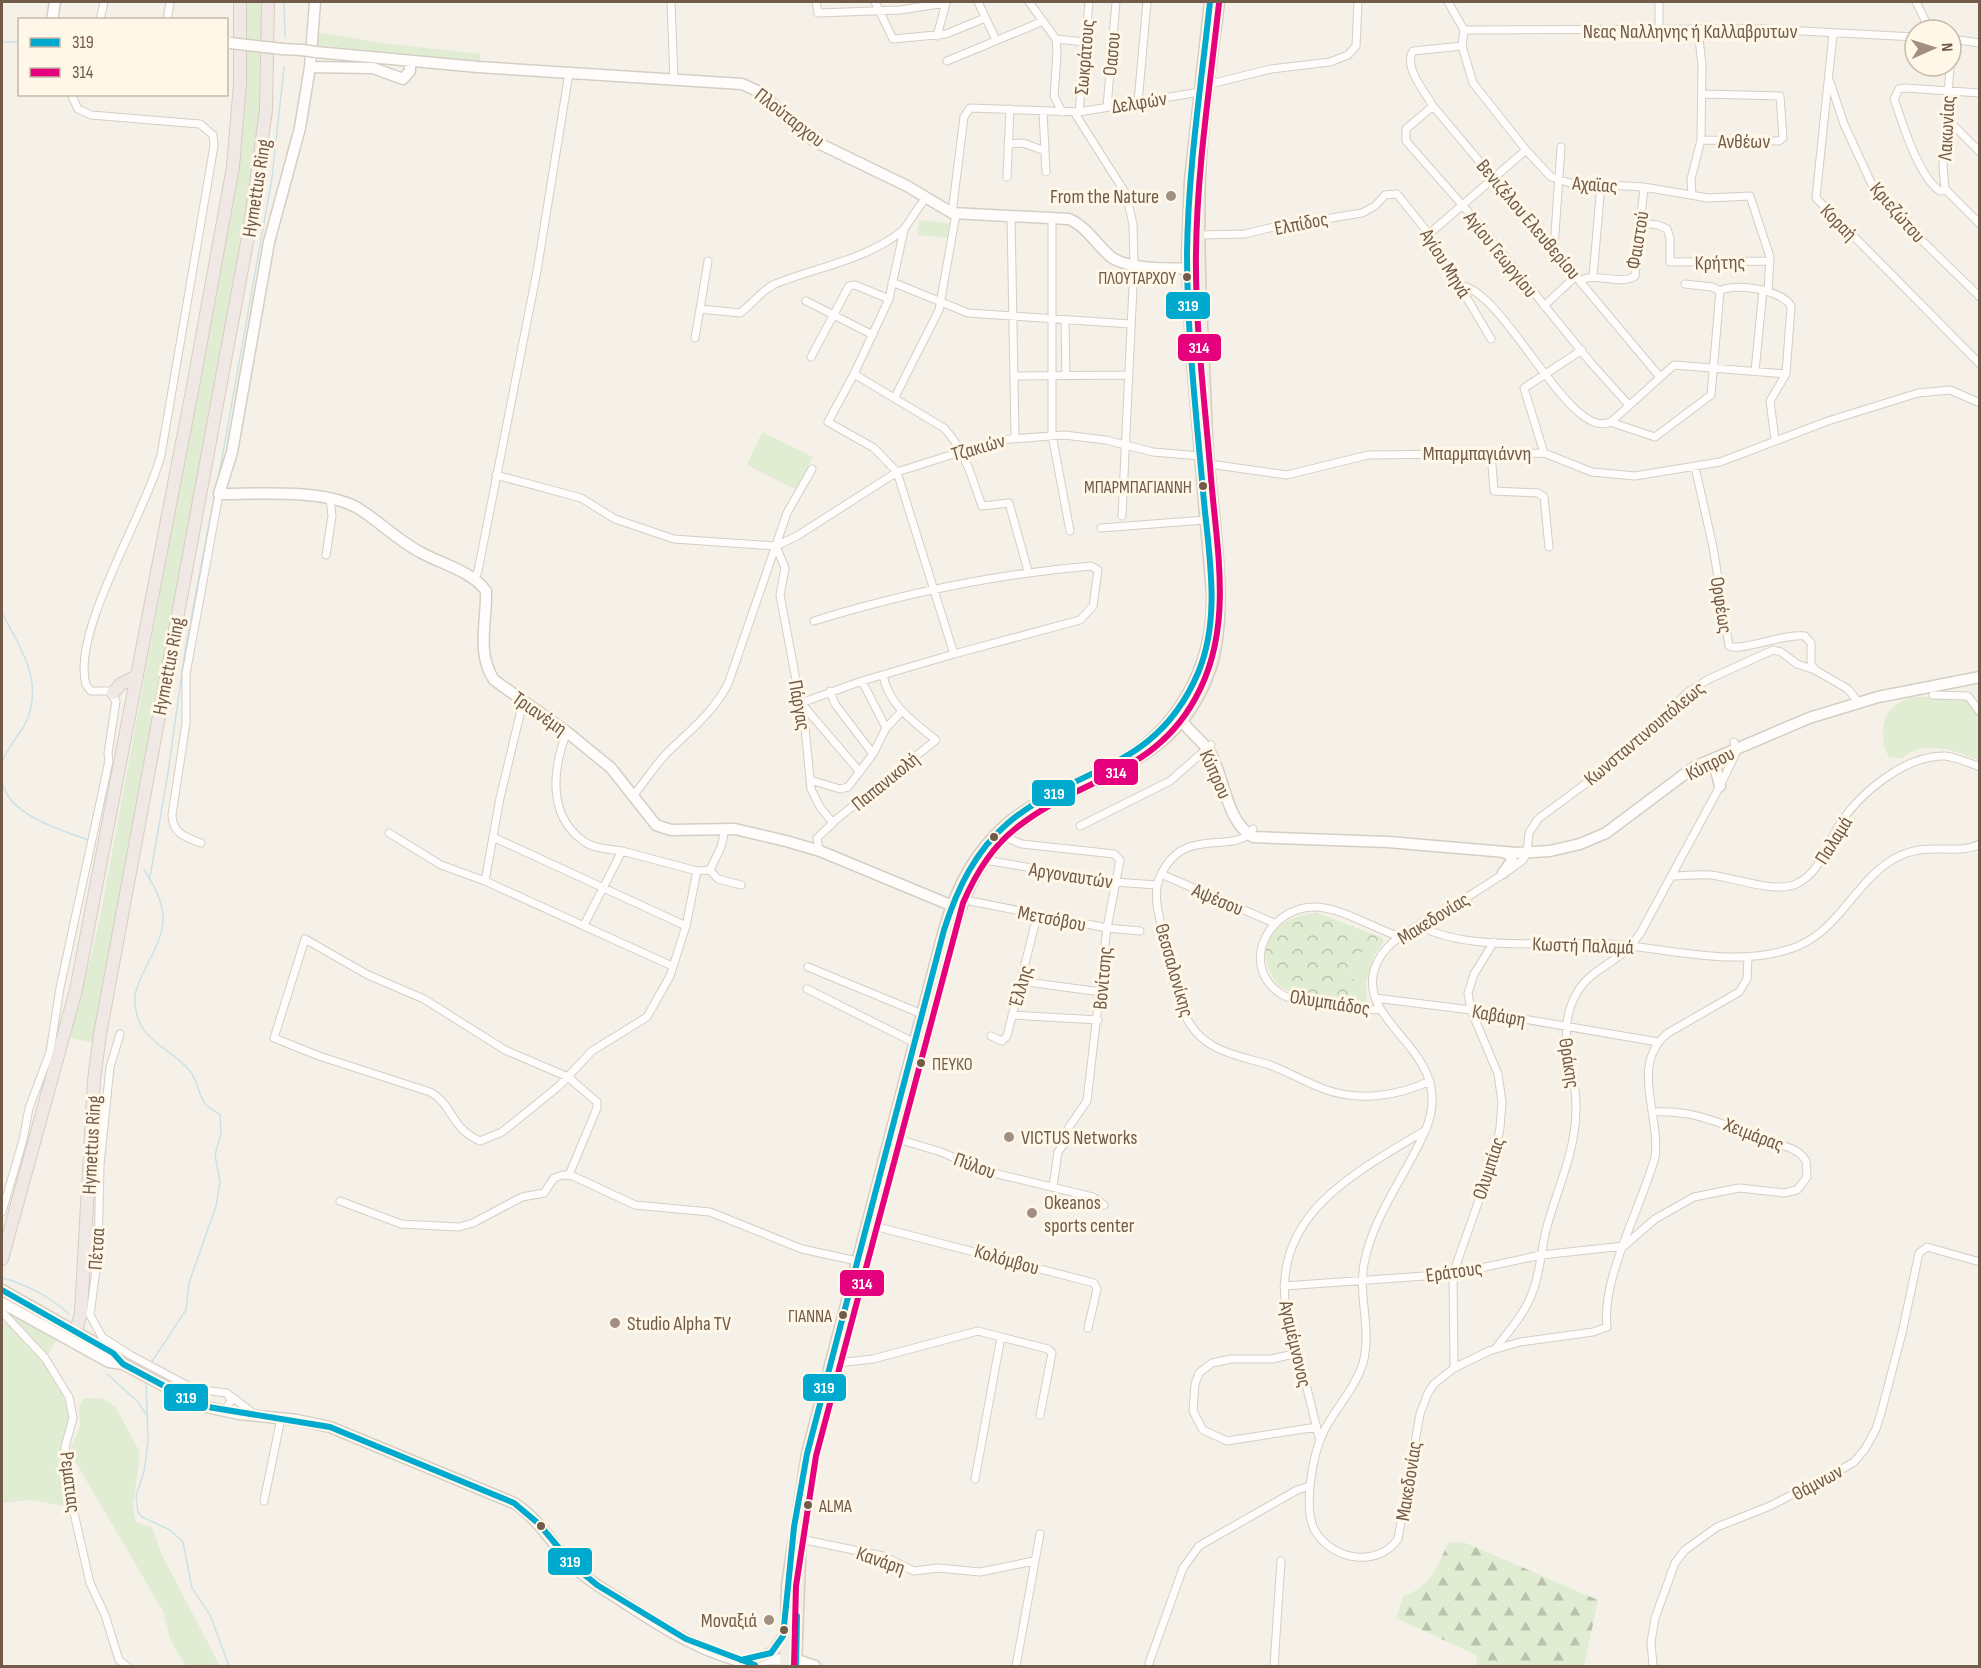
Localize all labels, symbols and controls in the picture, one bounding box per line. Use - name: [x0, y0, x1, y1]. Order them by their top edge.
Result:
- legend: [18, 18, 228, 96]
- street label: Σωκράτους: [1070, 18, 1100, 96]
- north arrow: [1903, 18, 1963, 78]
- street label: Νεας Nαλληνης ή Καλλαβρυτων: [1583, 20, 1797, 44]
- street label: Οασου: [1098, 31, 1126, 77]
- text: 319: [72, 32, 94, 53]
- text: N: [1937, 43, 1956, 52]
- text: 314: [72, 62, 94, 83]
- street label: Πλούταρχου: [750, 83, 829, 153]
- street label: Δελφών: [1110, 87, 1169, 119]
- street label: Λακωνίας: [1933, 95, 1961, 162]
- street label: Ανθέων: [1717, 130, 1770, 154]
- street label: Hymettus Ring: [237, 137, 277, 239]
- street label: Βενιζέλου Ελευθερίου: [1471, 155, 1586, 285]
- street label: Αχαϊας: [1571, 171, 1618, 199]
- street label: Κριεζώτου: [1864, 177, 1930, 248]
- place label: From the Nature: [1050, 185, 1159, 209]
- marker: From the Nature: [1164, 189, 1178, 203]
- street label: Κοραή: [1815, 199, 1862, 246]
- street label: Αγίου Γεωργίου: [1458, 206, 1542, 302]
- street label: Ελπίδος: [1272, 207, 1330, 241]
- street label: Φαιστού: [1622, 209, 1654, 271]
- street label: Αγίου Μηνά: [1414, 224, 1476, 303]
- street label: Κρήτης: [1695, 251, 1746, 275]
- place label: ΠΛΟΥΤΑΡΧΟΥ: [1098, 268, 1176, 289]
- marker: ΠΛΟΥΤΑΡΧΟΥ: [1181, 271, 1193, 283]
- line badge: 319: [1165, 291, 1211, 320]
- text: 319: [1177, 297, 1199, 316]
- line badge: 314: [1177, 333, 1222, 362]
- text: 314: [1188, 339, 1210, 358]
- street label: Τζακιών: [949, 429, 1008, 467]
- street label: Μπαρμπαγιάννη: [1423, 442, 1531, 466]
- place label: ΜΠΑΡΜΠΑΓΙΑΝΝΗ: [1084, 477, 1192, 498]
- marker: ΜΠΑΡΜΠΑΓΙΑΝΝΗ: [1197, 480, 1209, 492]
- street label: Ορφέως: [1705, 575, 1737, 635]
- street label: Hymettus Ring: [148, 615, 190, 717]
- street label: Κωνσταντινουπόλεως: [1580, 676, 1710, 791]
- street label: Πάργας: [783, 678, 815, 732]
- street label: Τριανέμη: [508, 687, 571, 741]
- street label: Κύπρου: [1682, 742, 1739, 786]
- street label: Κύπρου: [1194, 746, 1236, 803]
- street label: Παπανικολή: [847, 747, 924, 816]
- line badge: 314: [1093, 758, 1139, 786]
- text: 314: [1105, 764, 1127, 783]
- line badge: 319: [1031, 779, 1076, 807]
- text: 319: [1043, 785, 1065, 804]
- street label: Παλαμά: [1810, 812, 1858, 869]
- unlabelled marker: [988, 831, 1000, 843]
- street label: Αργοναυτών: [1026, 857, 1114, 894]
- street label: Αψέσου: [1187, 878, 1247, 921]
- street label: Μακεδονίας: [1393, 887, 1474, 950]
- street label: Μετσόβου: [1016, 901, 1088, 937]
- street label: Θεσσαλονίκης: [1149, 921, 1199, 1020]
- street label: Κωστή Παλαμά: [1532, 932, 1635, 960]
- street label: Βονίτσης: [1088, 945, 1118, 1011]
- street label: Έλλης: [1003, 963, 1038, 1011]
- street label: Ολυμπιάδος: [1288, 985, 1372, 1021]
- street label: Καβάφη: [1470, 999, 1528, 1033]
- street label: Θράκης: [1553, 1036, 1585, 1090]
- place label: ΠΕΥΚΟ: [932, 1054, 973, 1075]
- marker: ΠΕΥΚΟ: [915, 1057, 927, 1069]
- street label: Hymettus Ring: [77, 1095, 107, 1195]
- street label: Χειμάρας: [1719, 1112, 1787, 1157]
- place label: VICTUS Networks: [1021, 1126, 1137, 1150]
- marker: VICTUS Networks: [1002, 1130, 1016, 1144]
- street label: Ολυμπίας: [1468, 1134, 1510, 1203]
- street label: Πύλου: [950, 1147, 999, 1185]
- place label: Okeanos sports center: [1044, 1191, 1135, 1238]
- marker: Okeanos sports center: [1025, 1206, 1039, 1220]
- street label: Πέτσα: [84, 1227, 110, 1271]
- street label: Κολόμβου: [972, 1239, 1042, 1281]
- street label: Εράτους: [1424, 1256, 1484, 1288]
- line badge: 314: [839, 1269, 885, 1297]
- text: 314: [851, 1275, 873, 1294]
- street label: Αγαμέμνονος: [1273, 1298, 1317, 1390]
- place label: ΓΙΑΝΝΑ: [788, 1306, 832, 1327]
- marker: ΓΙΑΝΝΑ: [837, 1309, 849, 1321]
- place label: Studio Alpha TV: [627, 1312, 731, 1336]
- marker: Studio Alpha TV: [608, 1316, 622, 1330]
- line badge: 319: [802, 1373, 847, 1402]
- text: 319: [813, 1379, 835, 1398]
- line badge: 319: [163, 1383, 209, 1412]
- text: 319: [175, 1389, 197, 1408]
- street label: Μακεδονίας: [1391, 1440, 1427, 1523]
- street label: Ρεματιας: [54, 1450, 86, 1514]
- street label: Θάμνων: [1788, 1459, 1847, 1506]
- place label: ALMA: [818, 1496, 852, 1517]
- marker: ALMA: [802, 1499, 814, 1511]
- unlabelled marker: [535, 1520, 547, 1532]
- street label: Κανάρη: [853, 1541, 908, 1580]
- line badge: 319: [547, 1547, 593, 1576]
- text: 319: [559, 1553, 581, 1572]
- place label: Μοναξιά: [701, 1609, 758, 1633]
- marker: Μοναξιά: [762, 1613, 776, 1627]
- unlabelled marker: [778, 1624, 790, 1636]

